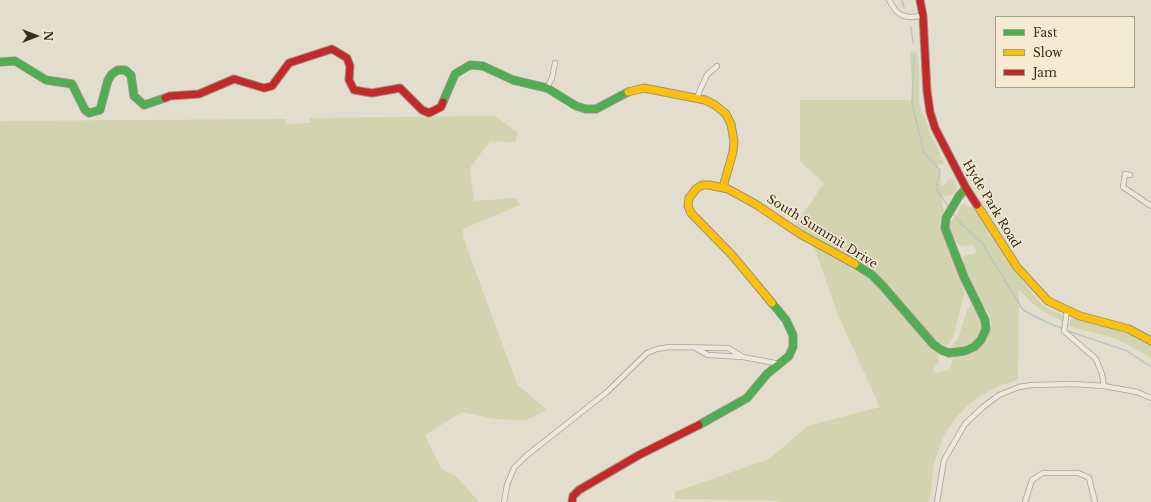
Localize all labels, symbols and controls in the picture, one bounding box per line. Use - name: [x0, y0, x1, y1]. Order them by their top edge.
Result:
- north arrow: [16, 16, 56, 56]
- legend: [995, 16, 1135, 88]
- text: Fast: [1033, 25, 1057, 40]
- text: N: [41, 31, 55, 41]
- text: Slow: [1033, 45, 1062, 60]
- text: Jam: [1033, 65, 1057, 80]
- street label: Hyde Park Road: [959, 158, 1023, 250]
- street label: South Summit Drive: [764, 192, 880, 272]

